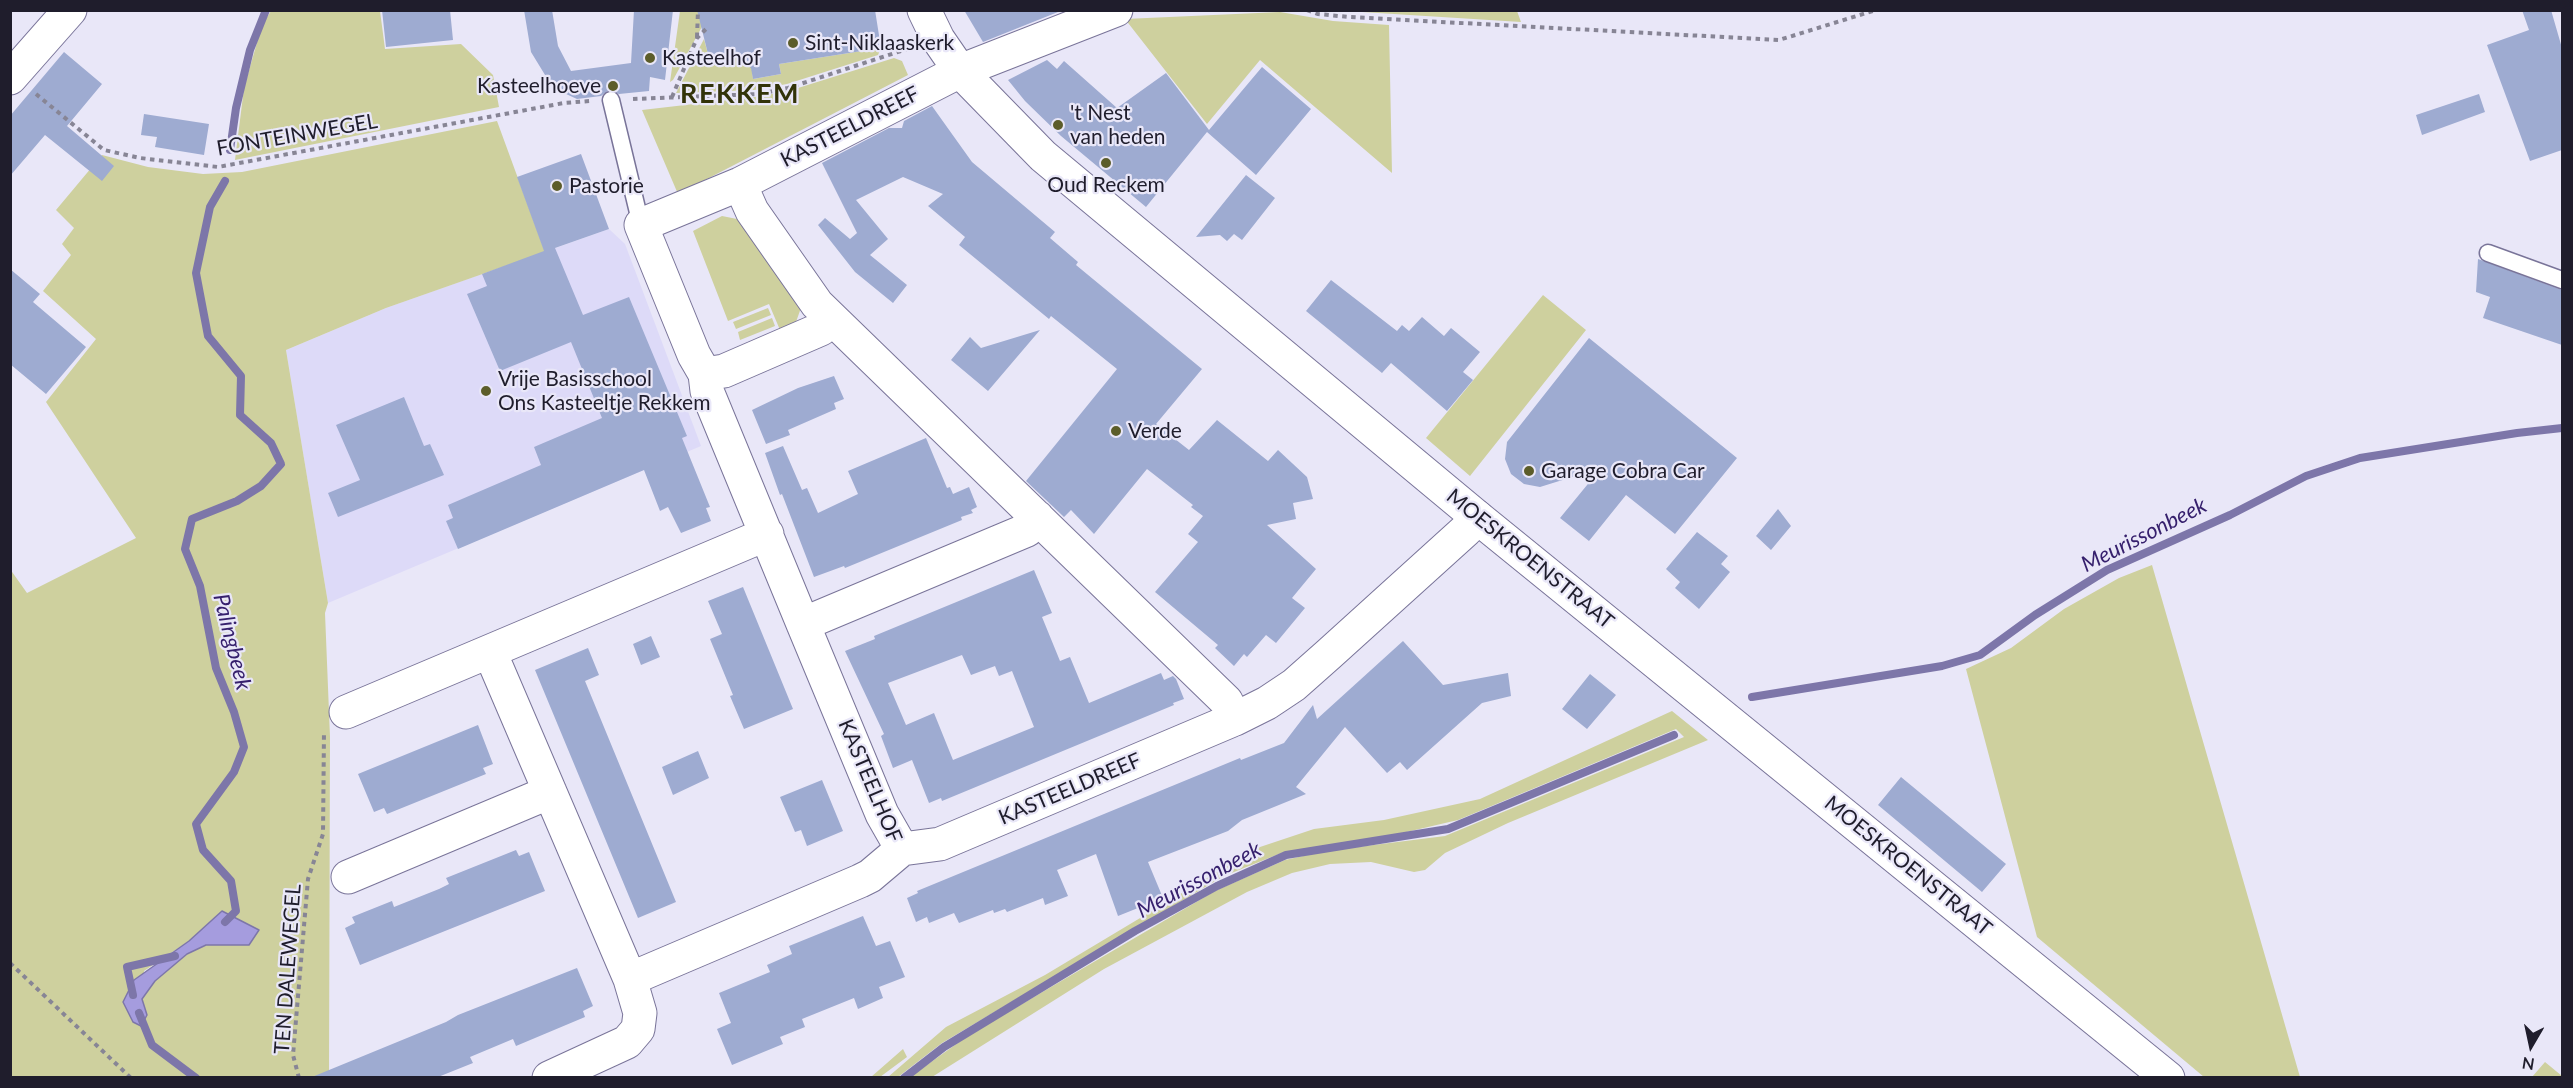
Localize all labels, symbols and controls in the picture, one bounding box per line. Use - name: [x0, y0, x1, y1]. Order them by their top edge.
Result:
- place label: Sint-Niklaaskerk: [805, 30, 954, 56]
- marker: Sint-Niklaaskerk: [786, 36, 800, 50]
- place label: Kasteelhof: [662, 45, 761, 71]
- marker: Kasteelhof: [643, 51, 657, 65]
- place label: Kasteelhoeve: [477, 73, 601, 99]
- district label: REKKEM: [680, 78, 800, 110]
- marker: Kasteelhoeve: [606, 79, 620, 93]
- street label: KASTEELDREEF: [776, 81, 924, 173]
- place label: 't Nest van heden: [1070, 100, 1166, 150]
- street label: FONTEINWEGEL: [215, 108, 379, 162]
- marker: 't Nest van heden: [1051, 118, 1065, 132]
- marker: Oud Reckem: [1099, 156, 1113, 170]
- place label: Oud Reckem: [1047, 172, 1165, 198]
- place label: Pastorie: [569, 173, 644, 199]
- marker: Pastorie: [550, 179, 564, 193]
- place label: Vrije Basisschool Ons Kasteeltje Rekkem: [498, 366, 710, 416]
- marker: Vrije Basisschool Ons Kasteeltje Rekkem: [479, 384, 493, 398]
- place label: Verde: [1128, 418, 1182, 444]
- marker: Verde: [1109, 424, 1123, 438]
- place label: Garage Cobra Car: [1541, 458, 1705, 484]
- marker: Garage Cobra Car: [1522, 464, 1536, 478]
- street label: MOESKROENSTRAAT: [1441, 484, 1619, 634]
- water label: Meurissonbeek: [2077, 492, 2211, 578]
- water label: Palingbeek: [207, 591, 257, 693]
- street label: KASTEELHOF: [833, 715, 907, 847]
- street label: KASTEELDREEF: [995, 748, 1145, 830]
- street label: MOESKROENSTRAAT: [1819, 791, 1997, 941]
- water label: Meurissonbeek: [1132, 836, 1266, 924]
- street label: TEN DALEWEGEL: [269, 883, 307, 1055]
- north arrow: [2501, 1016, 2561, 1076]
- text: N: [2521, 1054, 2536, 1075]

